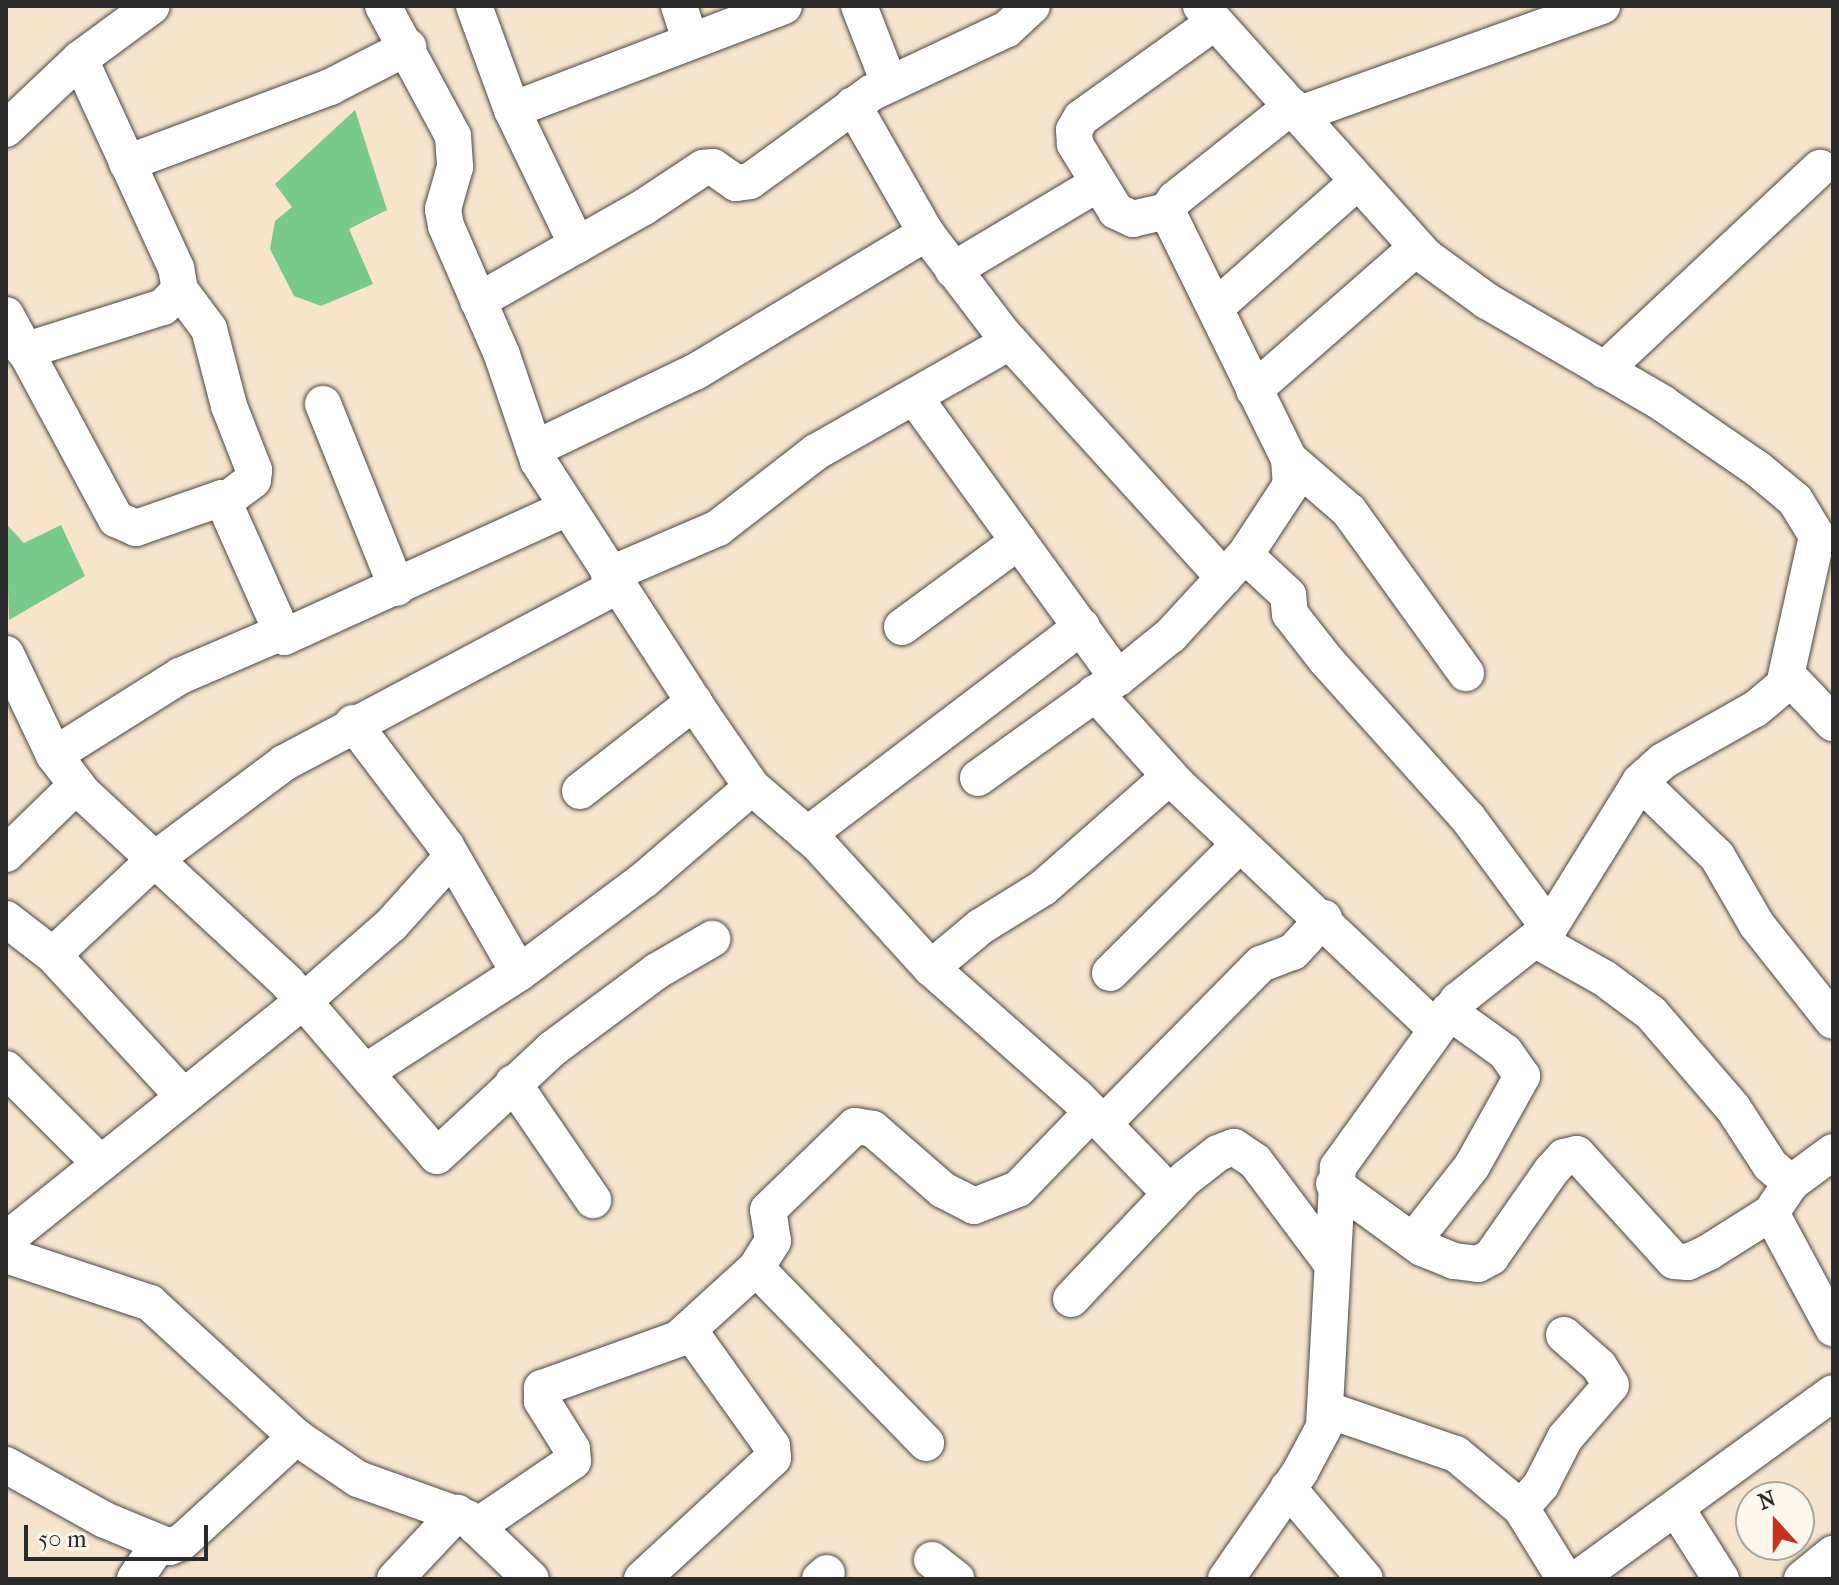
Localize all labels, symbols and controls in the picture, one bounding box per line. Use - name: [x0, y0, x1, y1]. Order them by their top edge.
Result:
- north arrow: [1735, 1481, 1815, 1561]
- text: N: [1755, 1485, 1780, 1516]
- scale bar: [28, 1509, 212, 1559]
- text: 50 m: [38, 1525, 87, 1553]

